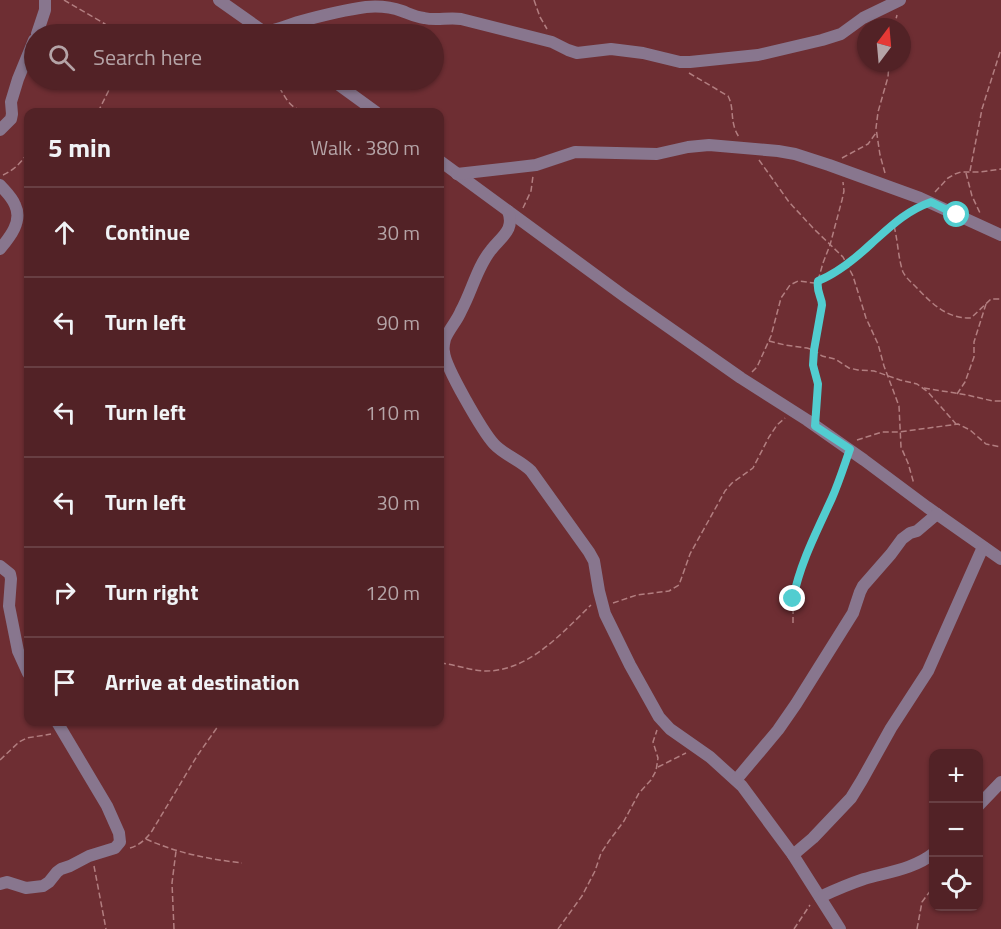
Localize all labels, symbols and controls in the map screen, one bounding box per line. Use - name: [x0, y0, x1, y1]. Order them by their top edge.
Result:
- north arrow: [857, 18, 911, 72]
- search box: [24, 24, 444, 90]
- text: Search here: [93, 40, 202, 74]
- icon: search: [45, 41, 78, 74]
- text: 5 min: [48, 128, 111, 167]
- text: Walk · 380 m: [311, 132, 420, 163]
- route start: [943, 201, 969, 227]
- text: Continue: [105, 215, 190, 249]
- icon: ahead: [48, 216, 81, 249]
- text: 30 m: [376, 217, 420, 248]
- text: Turn left: [105, 305, 186, 339]
- icon: left: [48, 306, 81, 339]
- text: 90 m: [376, 307, 420, 338]
- text: Turn left: [105, 395, 186, 429]
- icon: left: [48, 396, 81, 429]
- text: 110 m: [365, 397, 420, 428]
- text: Turn left: [105, 485, 186, 519]
- icon: left: [48, 486, 81, 519]
- text: 30 m: [376, 487, 420, 518]
- text: Turn right: [105, 575, 199, 609]
- icon: right: [48, 576, 81, 609]
- text: 120 m: [365, 577, 420, 608]
- route end: [779, 585, 805, 611]
- text: Arrive at destination: [105, 665, 300, 699]
- icon: arrive: [48, 666, 81, 699]
- map controls: [929, 749, 983, 911]
- button: +: [929, 749, 983, 803]
- button: −: [929, 803, 983, 857]
- button: locate: [929, 857, 983, 911]

